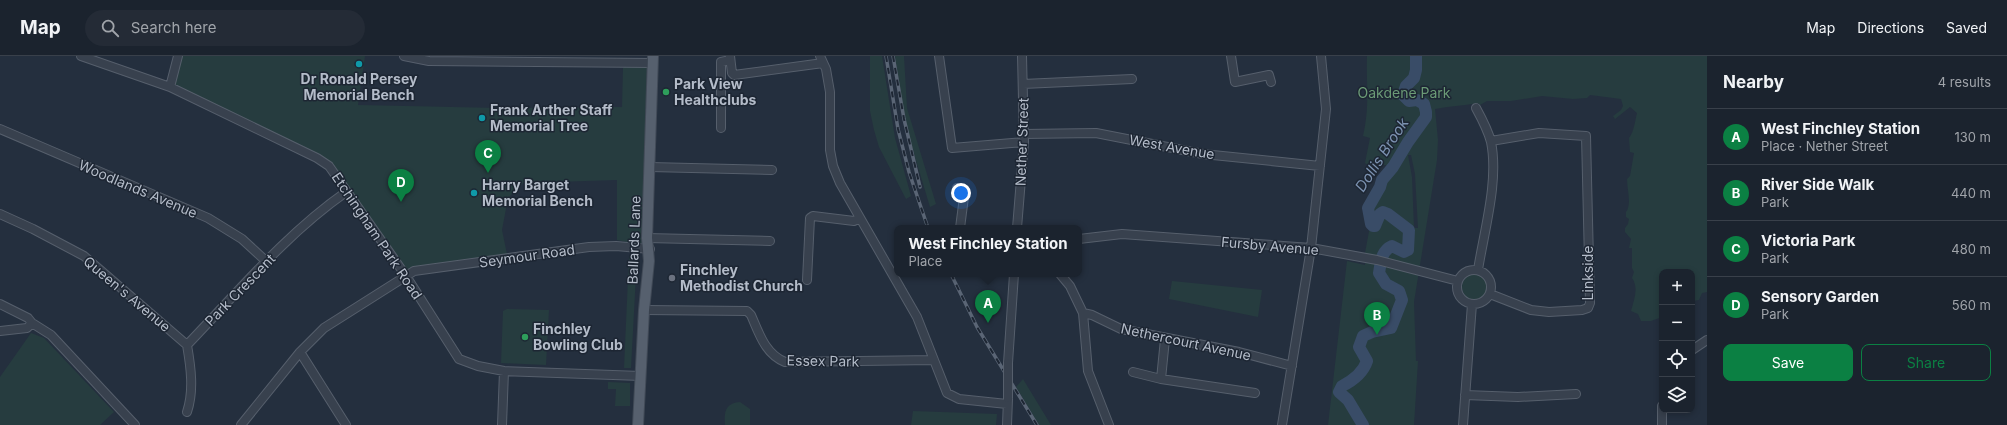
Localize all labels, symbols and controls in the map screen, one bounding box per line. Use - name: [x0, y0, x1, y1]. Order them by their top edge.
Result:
- search box: [85, 10, 365, 46]
- text: Map: [20, 16, 61, 39]
- icon: search: [99, 17, 121, 39]
- text: Search here: [131, 18, 216, 37]
- text: Map: [1806, 19, 1835, 36]
- text: Directions: [1857, 19, 1924, 36]
- text: Saved: [1946, 19, 1987, 36]
- marker: Dr Ronald Persey Memorial Bench: [354, 59, 364, 69]
- place label: Dr Ronald Persey Memorial Bench: [301, 70, 418, 103]
- text: Nearby: [1723, 72, 1784, 92]
- text: 4 results: [1938, 74, 1991, 90]
- place label: Park View Healthclubs: [674, 75, 757, 108]
- park label: Oakdene Park: [1357, 84, 1451, 101]
- marker: Park View Healthclubs: [661, 87, 671, 97]
- street label: Nether Street: [1011, 97, 1032, 186]
- place label: Frank Arther Staff Memorial Tree: [490, 101, 613, 134]
- marker: Frank Arther Staff Memorial Tree: [477, 113, 487, 123]
- water label: Dollis Brook: [1351, 114, 1413, 195]
- text: West Finchley Station: [1761, 119, 1920, 138]
- text: A: [1731, 129, 1741, 145]
- text: 130 m: [1954, 129, 1991, 145]
- street label: West Avenue: [1128, 131, 1216, 162]
- text: Place · Nether Street: [1761, 138, 1888, 154]
- pin: C: [475, 140, 501, 173]
- street label: Woodlands Avenue: [76, 156, 200, 221]
- street label: Etchingham Park Road: [329, 169, 426, 302]
- pin: D: [388, 169, 414, 202]
- text: River Side Walk: [1761, 175, 1874, 194]
- place label: Harry Barget Memorial Bench: [482, 176, 593, 209]
- your location: [951, 183, 971, 203]
- text: B: [1732, 185, 1740, 201]
- text: 440 m: [1951, 185, 1991, 201]
- marker: Harry Barget Memorial Bench: [469, 188, 479, 198]
- text: Park: [1761, 194, 1789, 210]
- street label: Ballards Lane: [623, 195, 644, 285]
- popup: [894, 225, 1082, 277]
- text: Victoria Park: [1761, 231, 1855, 250]
- street label: Fursby Avenue: [1220, 233, 1320, 258]
- text: West Finchley Station: [908, 234, 1068, 253]
- street label: Seymour Road: [478, 240, 576, 271]
- text: C: [1731, 241, 1741, 257]
- text: 480 m: [1951, 241, 1991, 257]
- street label: Linkside: [1579, 246, 1596, 300]
- street label: Park Crescent: [201, 250, 279, 329]
- text: Park: [1761, 250, 1789, 266]
- street label: Queen's Avenue: [80, 252, 174, 335]
- text: Place: [908, 253, 942, 269]
- place label: Finchley Methodist Church: [680, 261, 803, 294]
- map controls: [1659, 269, 1695, 413]
- button: +: [1659, 269, 1695, 305]
- marker: Finchley Methodist Church: [667, 273, 677, 283]
- text: Sensory Garden: [1761, 287, 1879, 306]
- pin: A: [975, 290, 1001, 323]
- text: D: [1731, 297, 1741, 313]
- text: 560 m: [1952, 297, 1991, 313]
- pin: B: [1364, 302, 1390, 335]
- button: −: [1659, 305, 1695, 341]
- text: Park: [1761, 306, 1789, 322]
- street label: Nethercourt Avenue: [1119, 319, 1253, 364]
- place label: Finchley Bowling Club: [533, 320, 623, 353]
- marker: Finchley Bowling Club: [520, 332, 530, 342]
- button: locate: [1659, 341, 1695, 377]
- button: Save: [1723, 344, 1853, 381]
- button: Share: [1861, 344, 1991, 381]
- street label: Essex Park: [787, 351, 860, 370]
- button: layers: [1659, 377, 1695, 413]

